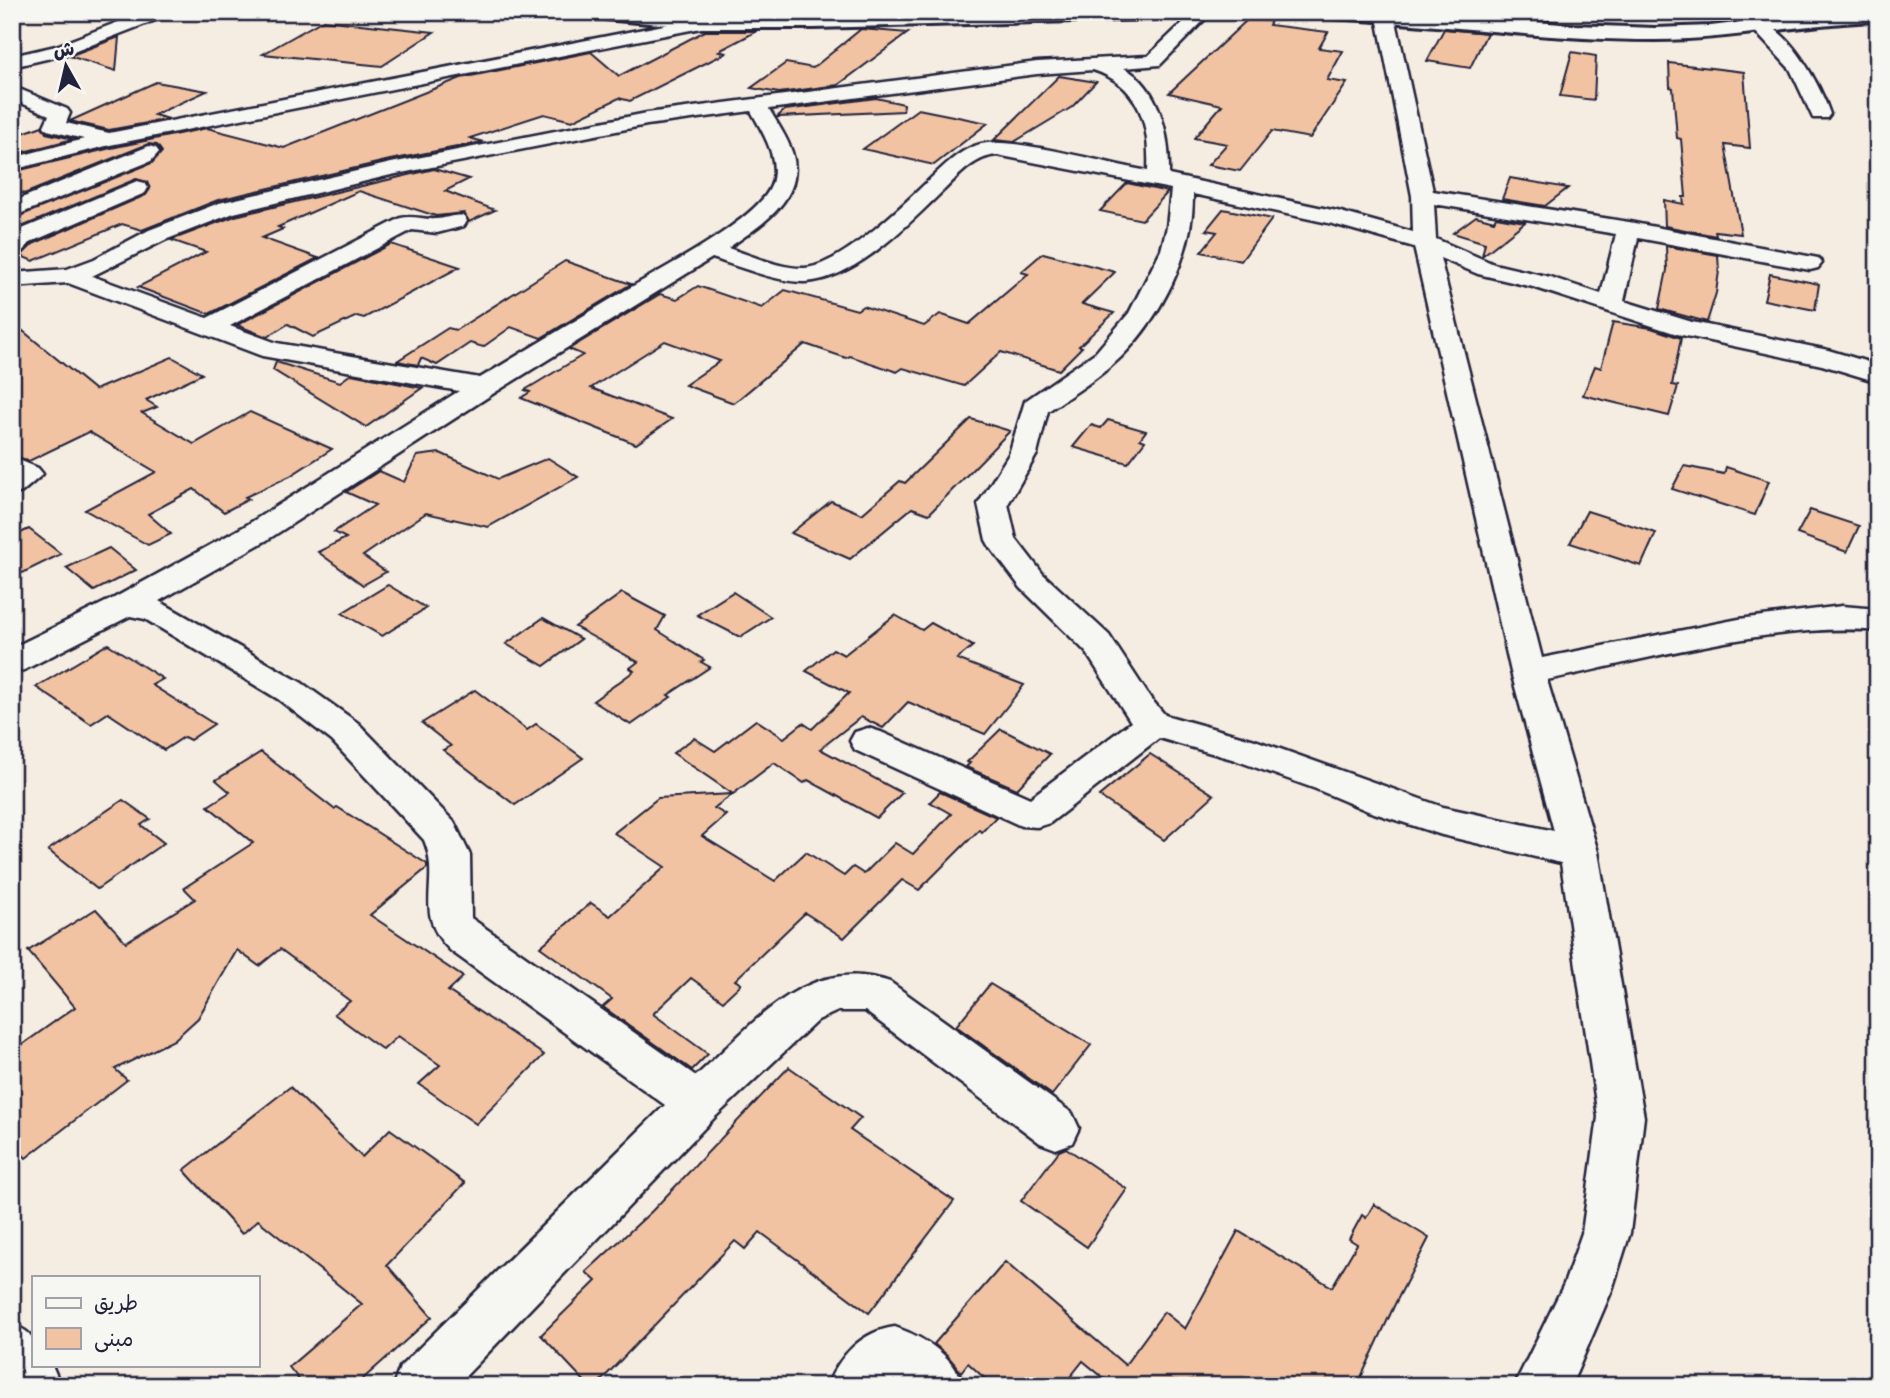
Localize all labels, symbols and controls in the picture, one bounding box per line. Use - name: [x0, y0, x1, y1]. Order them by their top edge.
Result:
- north arrow: [32, 32, 102, 102]
- text: ش: [51, 35, 76, 63]
- legend: [32, 1276, 259, 1366]
- text: طريق: [94, 1288, 138, 1317]
- text: مبنى: [94, 1324, 133, 1353]

